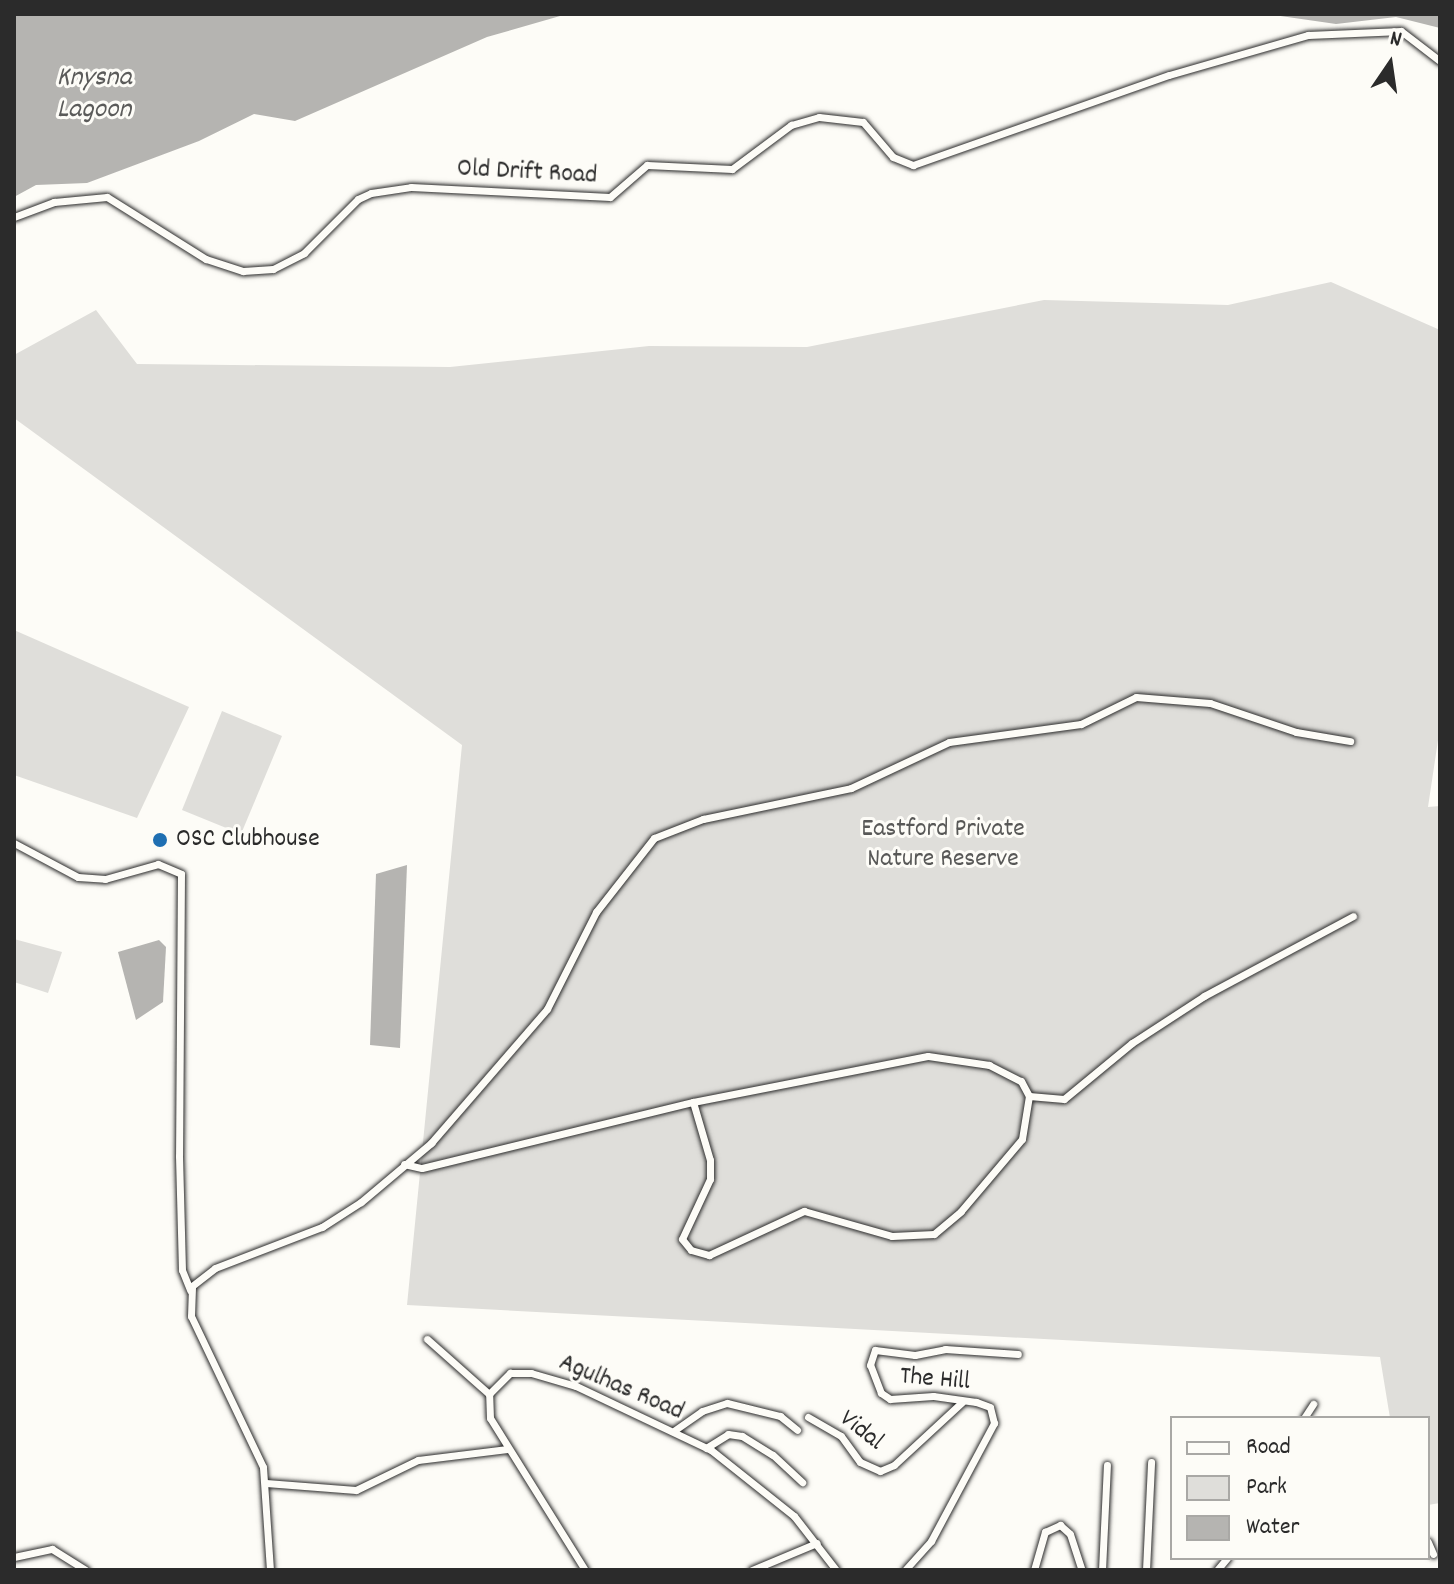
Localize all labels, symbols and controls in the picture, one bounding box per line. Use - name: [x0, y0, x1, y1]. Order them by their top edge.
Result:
- north arrow: [1350, 24, 1430, 104]
- text: N: [1387, 24, 1404, 56]
- water label: Knysna Lagoon: [56, 62, 132, 128]
- street label: Old Drift Road: [456, 154, 598, 192]
- park label: Eastford Private Nature Reserve: [861, 814, 1025, 876]
- place label: OSC Clubhouse: [176, 824, 320, 856]
- marker: OSC Clubhouse: [151, 831, 169, 849]
- street label: Agulhas Road: [554, 1348, 688, 1428]
- street label: The Hill: [899, 1361, 971, 1399]
- street label: Vidal: [833, 1404, 889, 1458]
- legend: [1170, 1416, 1430, 1560]
- text: Road: [1246, 1431, 1291, 1465]
- text: Park: [1246, 1471, 1287, 1505]
- text: Water: [1246, 1511, 1299, 1545]

